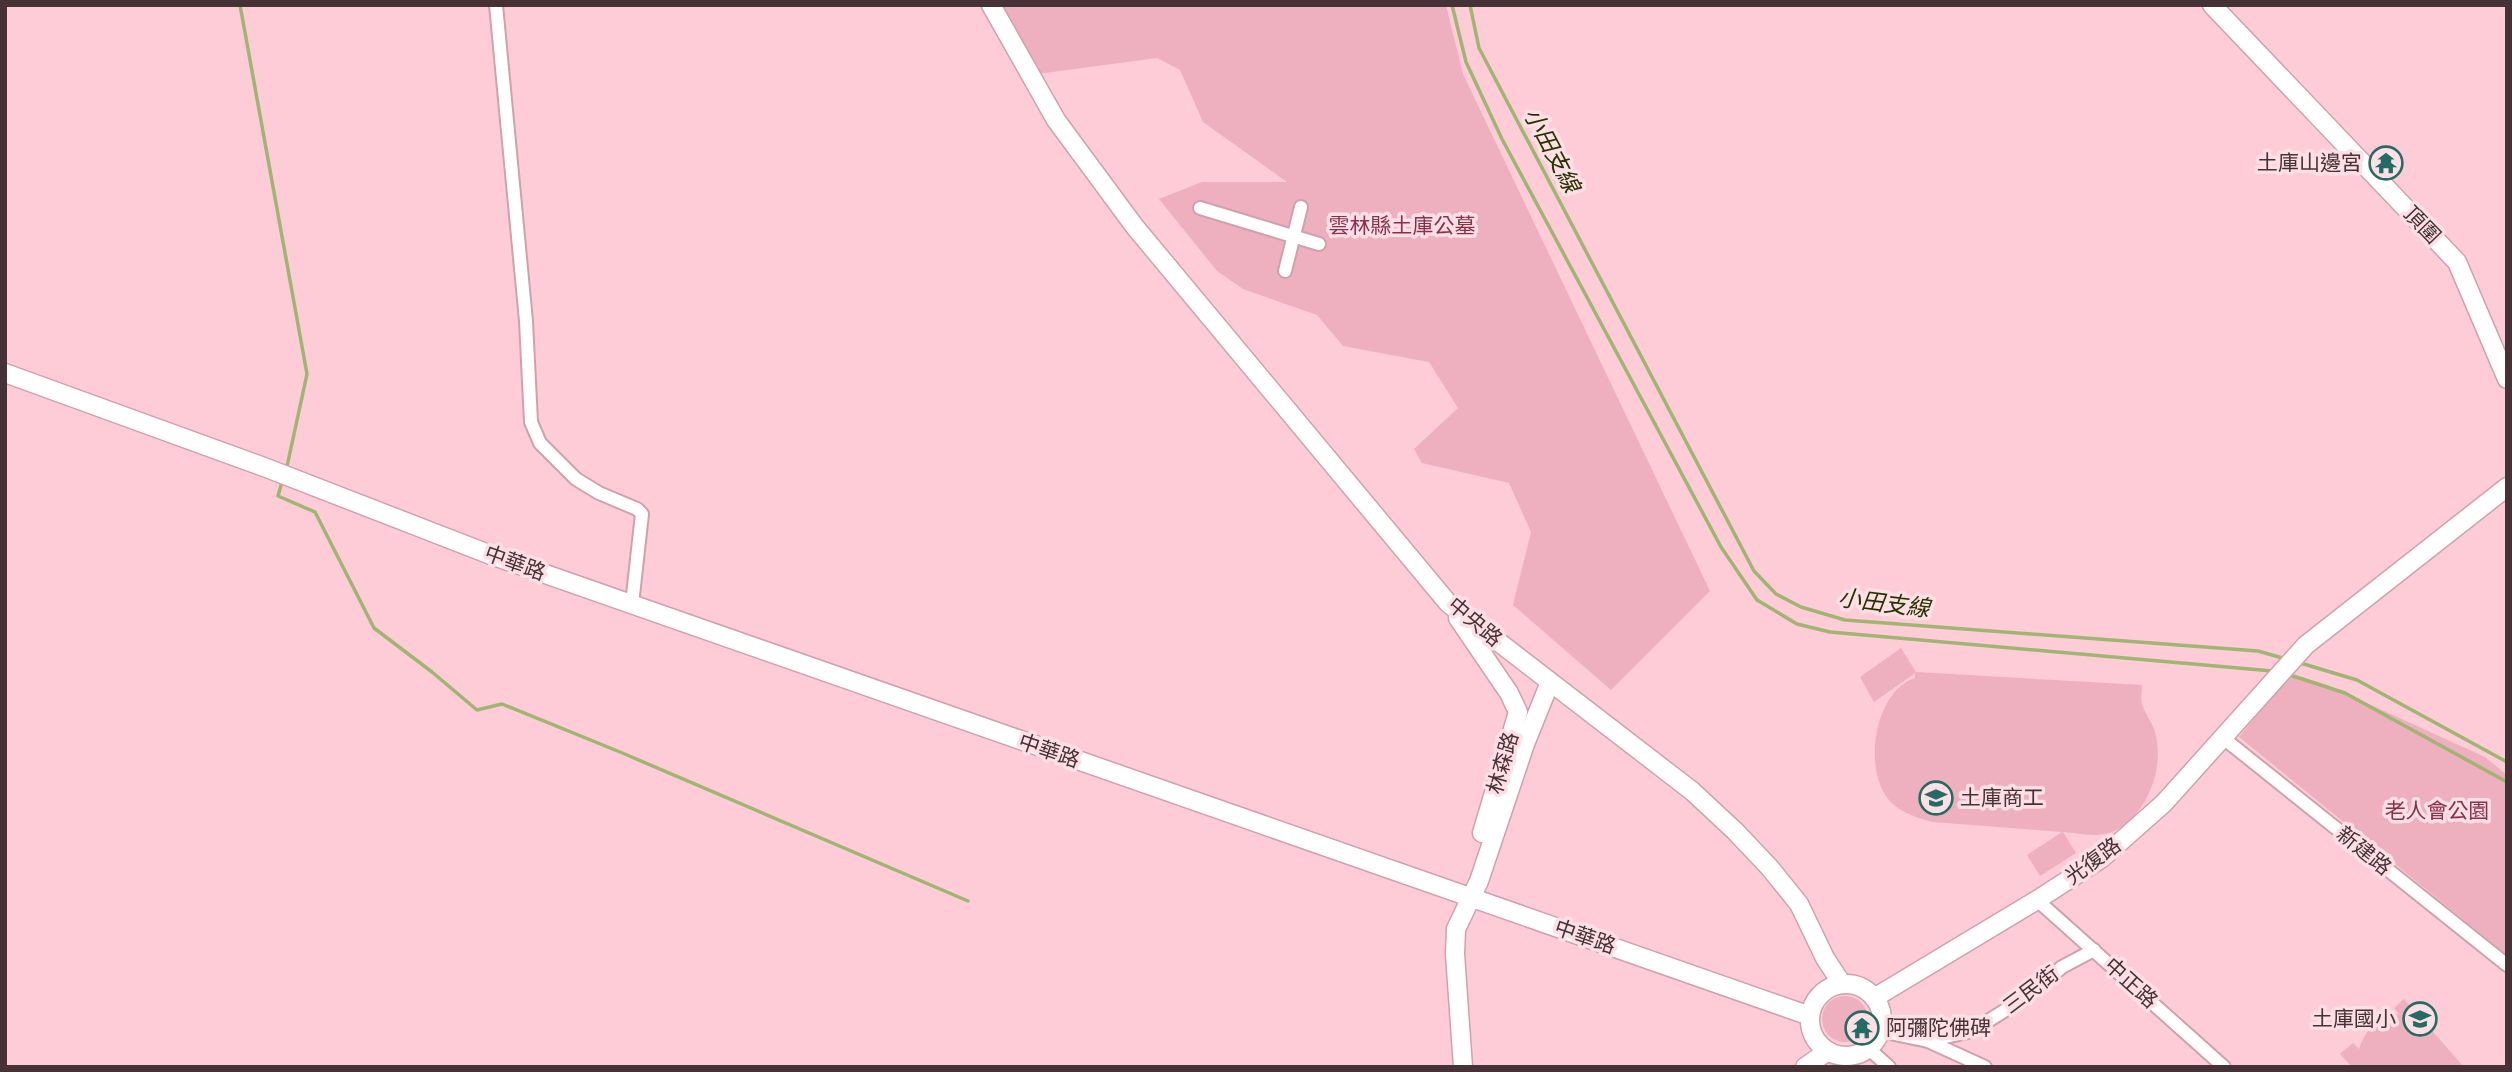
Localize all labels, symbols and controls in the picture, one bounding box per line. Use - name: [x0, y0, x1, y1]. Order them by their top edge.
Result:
- water label: 小田支線: [1518, 103, 1587, 200]
- temple icon: 土庫山邊宮: [2367, 144, 2405, 182]
- place label: 土庫山邊宮: [2257, 150, 2362, 176]
- street label: 頂圍: [2398, 201, 2446, 249]
- park label: 雲林縣土庫公墓: [1329, 213, 1476, 239]
- street label: 中華路: [481, 540, 549, 586]
- water label: 小田支線: [1837, 583, 1934, 623]
- street label: 中央路: [1443, 592, 1507, 652]
- street label: 中華路: [1015, 728, 1083, 774]
- street label: 林森路: [1482, 729, 1524, 797]
- school or university icon: 土庫商工: [1917, 779, 1955, 817]
- place label: 土庫商工: [1960, 785, 2044, 811]
- park label: 老人會公園: [2385, 798, 2490, 824]
- street label: 新建路: [2331, 821, 2397, 881]
- street label: 光復路: [2060, 832, 2126, 890]
- street label: 中華路: [1551, 914, 1619, 960]
- street label: 中正路: [2099, 952, 2163, 1014]
- street label: 三民街: [1998, 961, 2064, 1019]
- school or university icon: 土庫國小: [2401, 1000, 2439, 1038]
- place label: 土庫國小: [2312, 1006, 2396, 1032]
- temple icon: 阿彌陀佛碑: [1843, 1009, 1881, 1047]
- place label: 阿彌陀佛碑: [1886, 1015, 1991, 1041]

